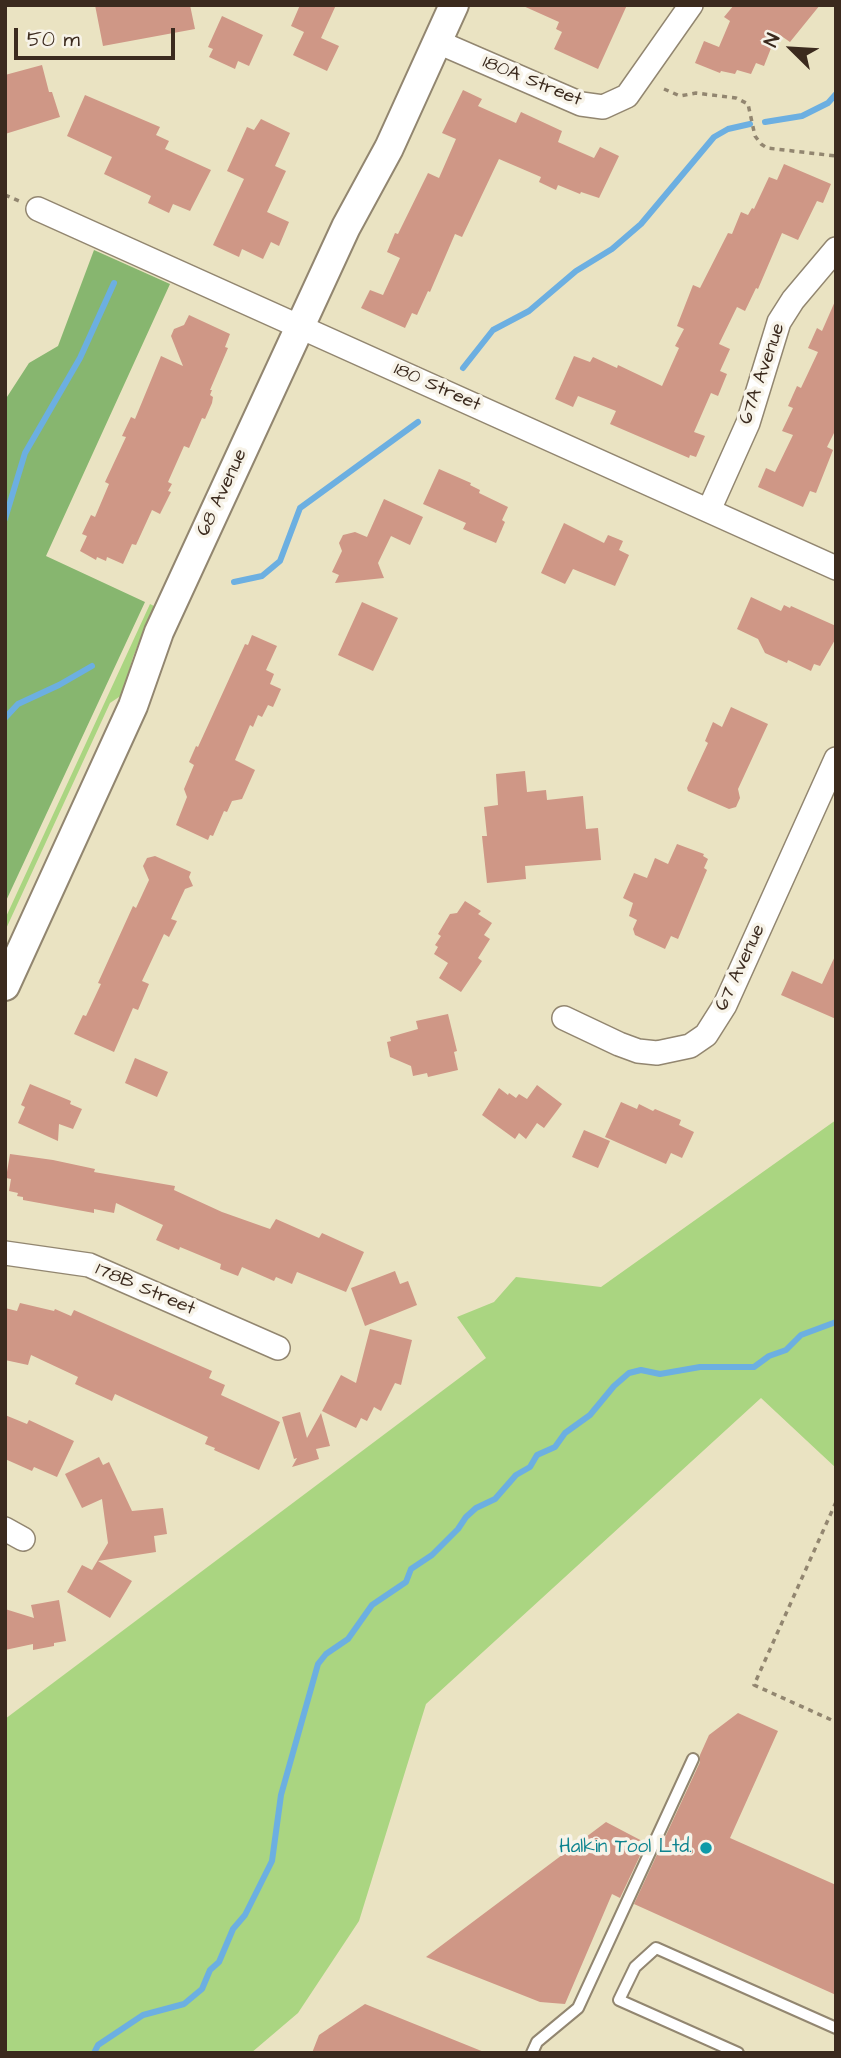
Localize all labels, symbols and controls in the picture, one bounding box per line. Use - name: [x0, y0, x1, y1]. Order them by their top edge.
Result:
- scale bar: [18, 14, 178, 58]
- north arrow: [757, 14, 827, 84]
- text: 50 m: [27, 25, 80, 54]
- text: N: [758, 29, 787, 51]
- street label: 180A Street: [479, 52, 585, 112]
- street label: 67A Avenue: [735, 321, 791, 427]
- street label: 180 Street: [390, 359, 484, 417]
- street label: 68 Avenue: [193, 446, 253, 540]
- street label: 67 Avenue: [711, 921, 771, 1015]
- street label: 178B Street: [92, 1259, 198, 1321]
- place label: Halkin Tool Ltd.: [559, 1837, 692, 1859]
- marker: Halkin Tool Ltd.: [698, 1840, 714, 1856]

